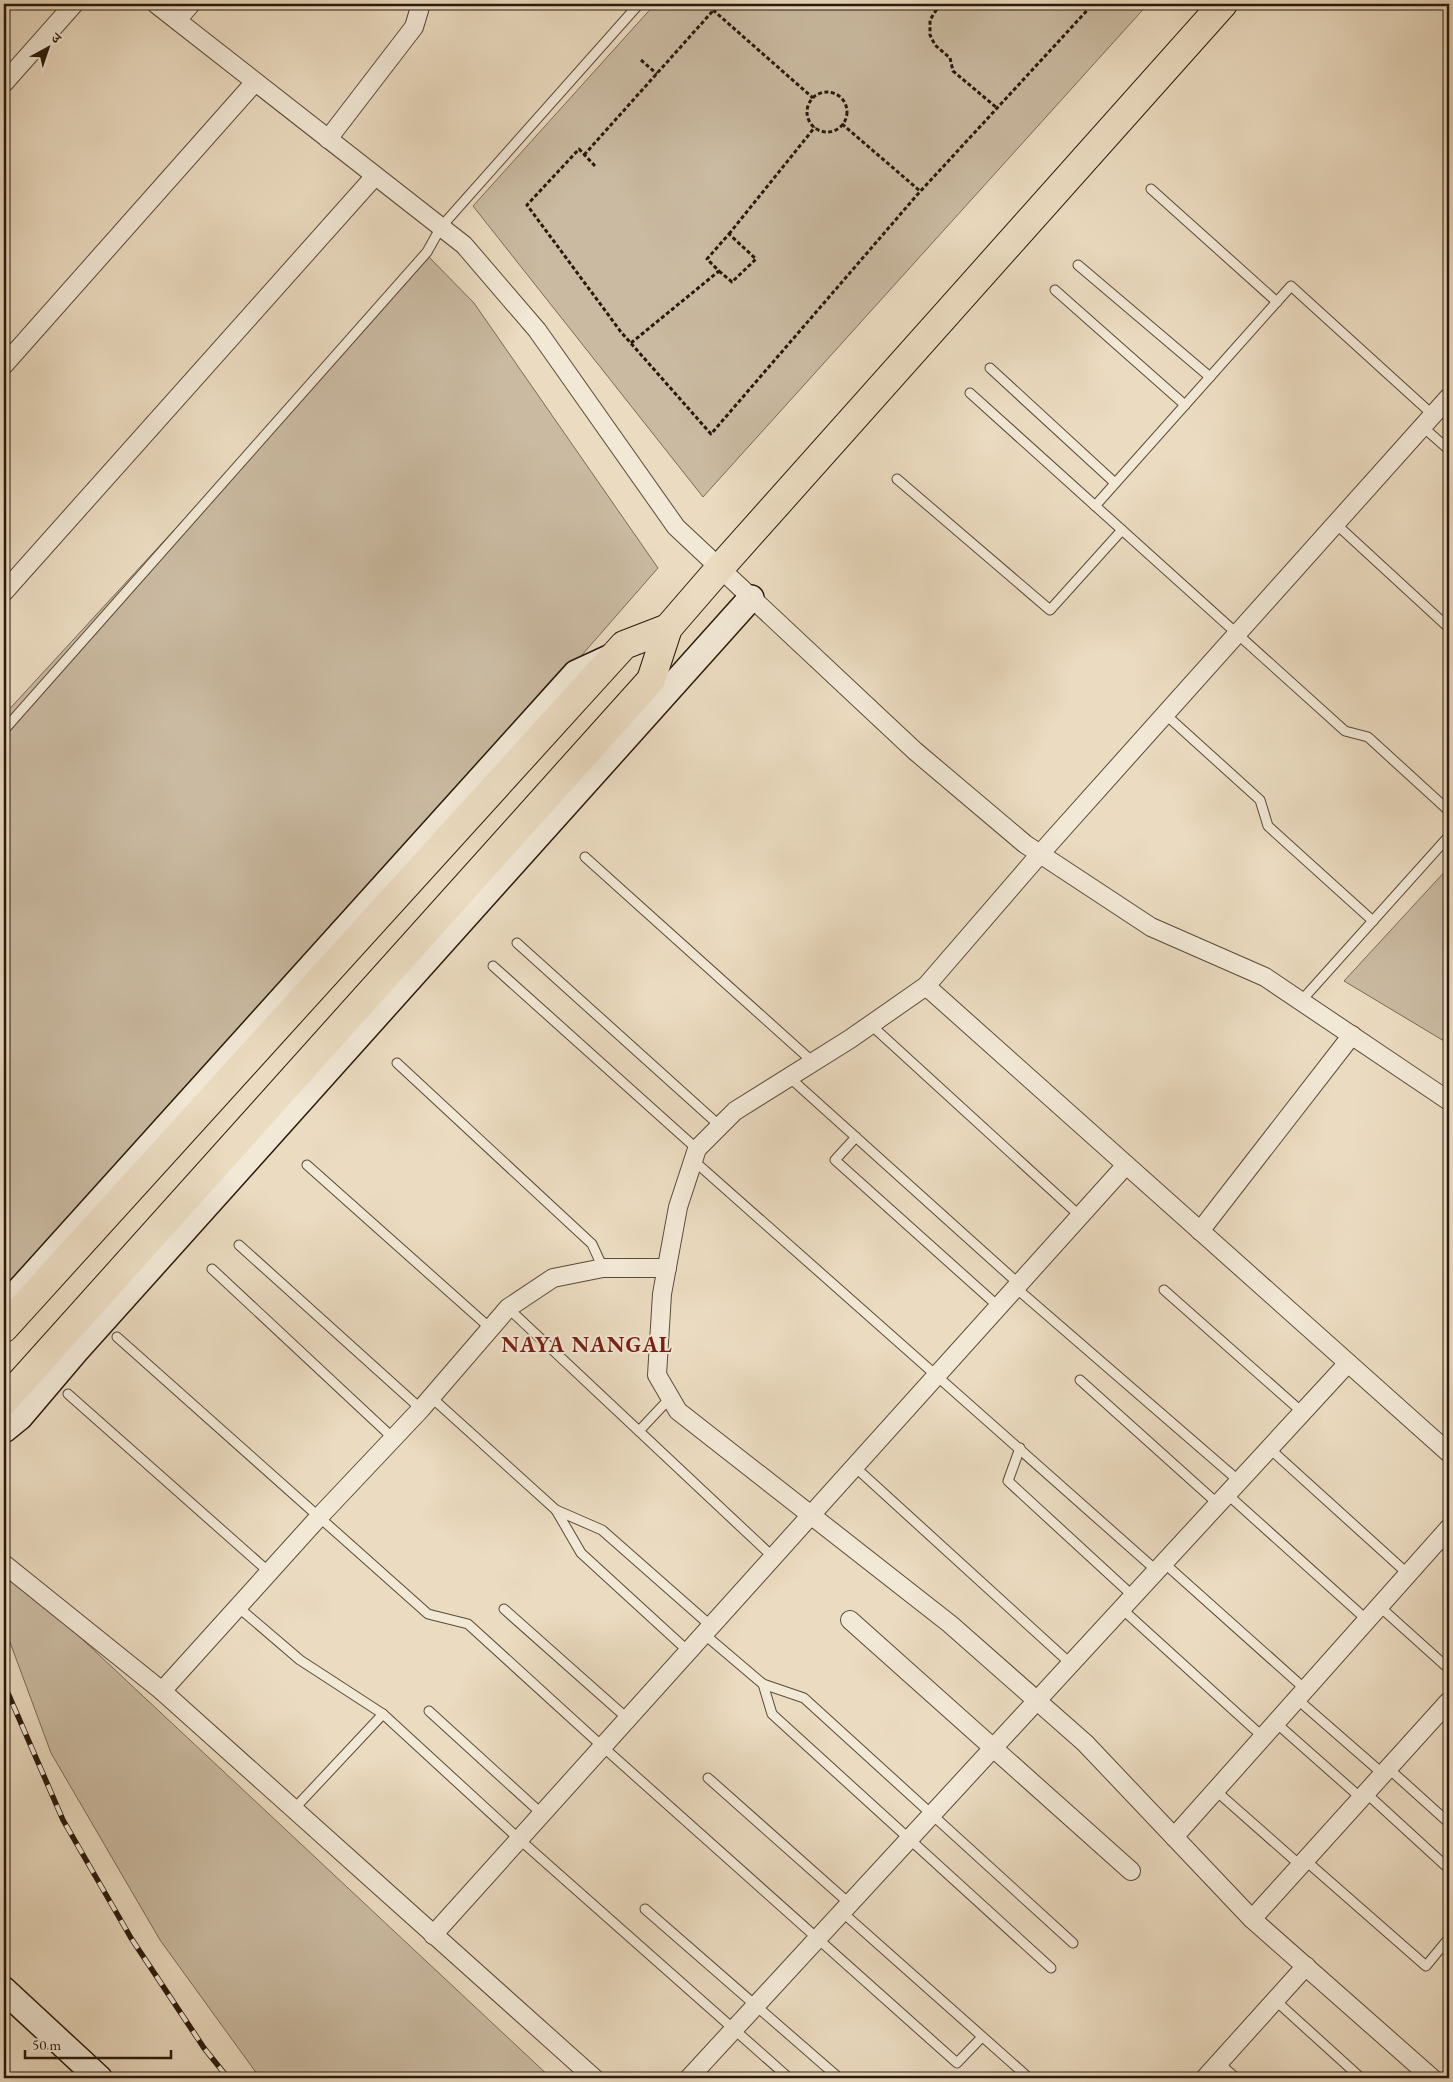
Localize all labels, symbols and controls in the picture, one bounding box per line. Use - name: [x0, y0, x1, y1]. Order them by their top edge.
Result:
- north arrow: [22, 22, 72, 72]
- text: उ: [47, 28, 66, 48]
- district label: NAYA NANGAL: [501, 1330, 673, 1359]
- scale bar: [25, 2027, 171, 2059]
- text: 50 m: [32, 2035, 61, 2054]

